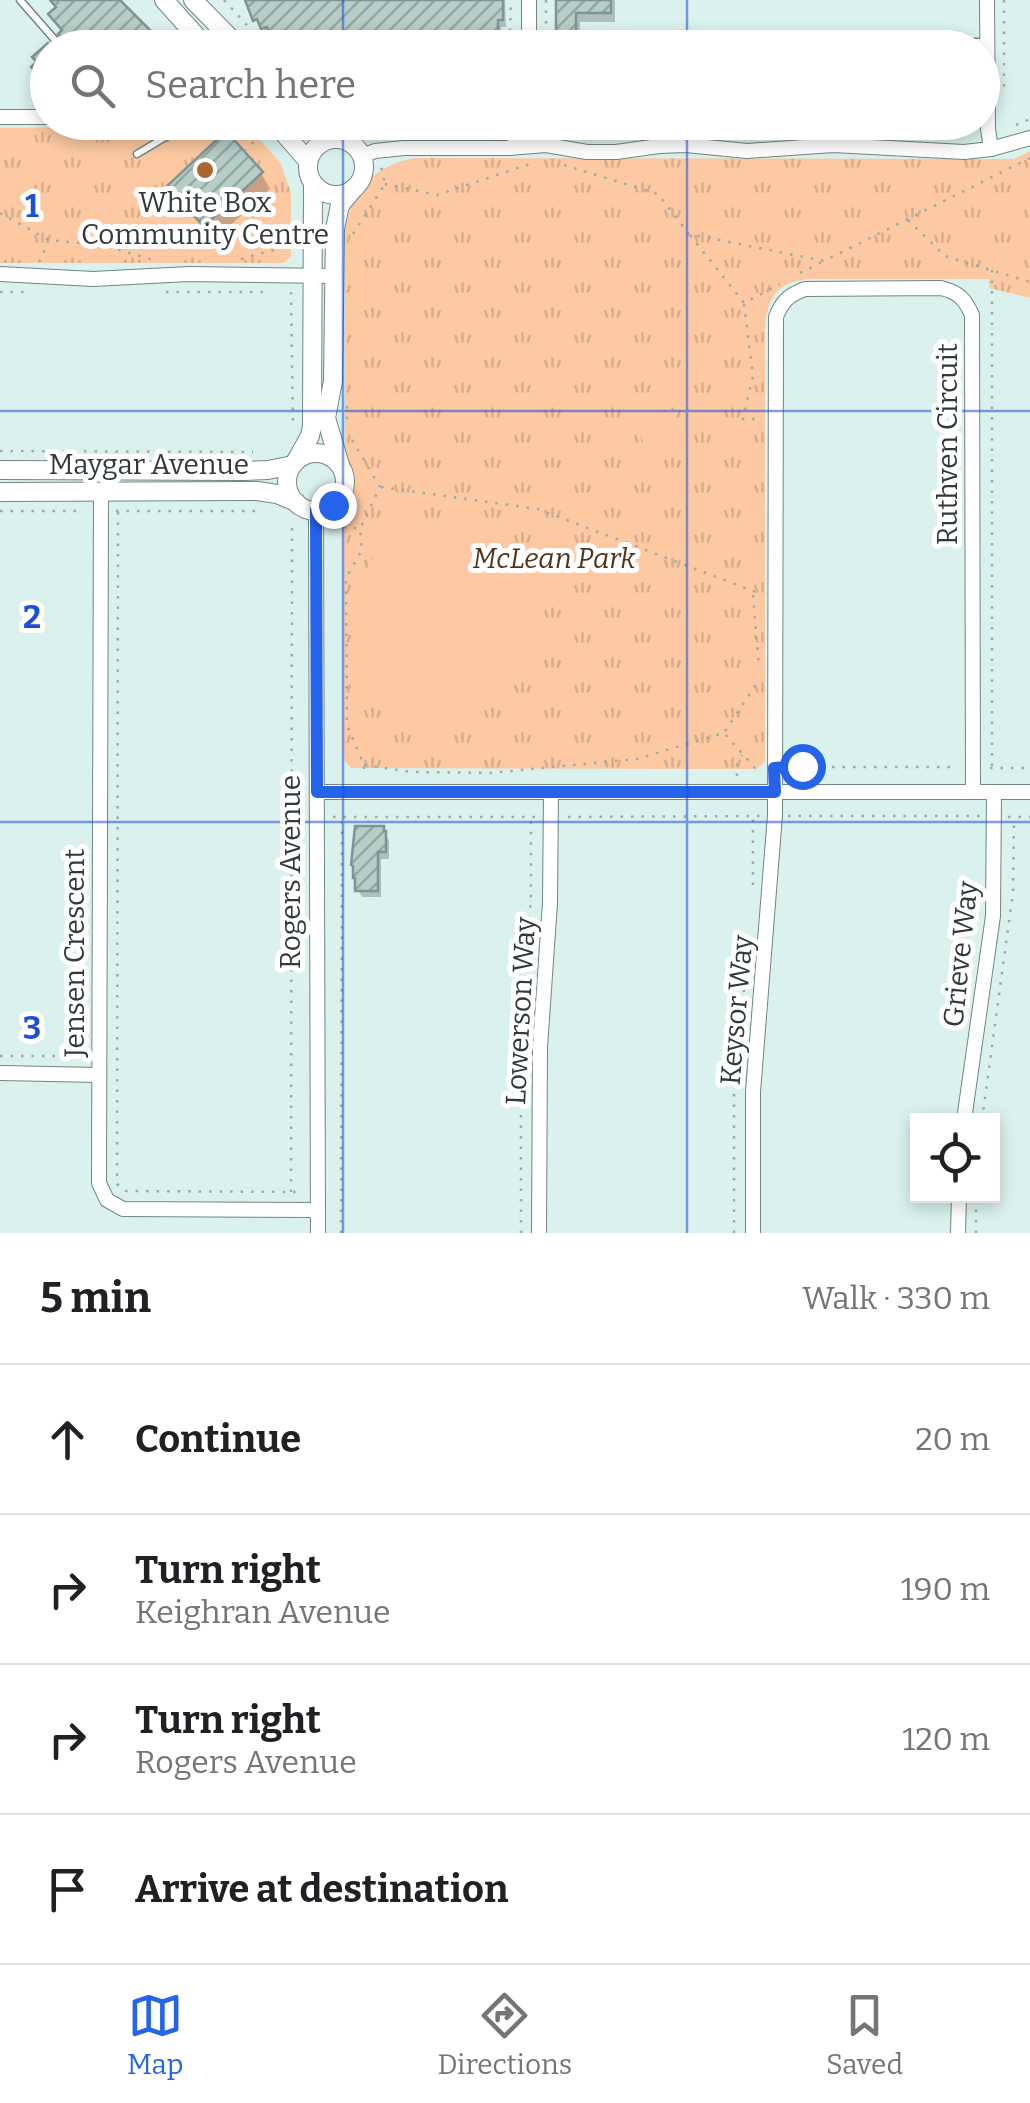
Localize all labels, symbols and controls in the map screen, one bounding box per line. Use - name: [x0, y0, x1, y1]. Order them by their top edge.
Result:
- search box: [30, 30, 1000, 140]
- icon: search: [65, 58, 120, 113]
- text: Search here: [145, 62, 356, 108]
- marker: White Box Community Centre: [194, 159, 216, 181]
- place label: White Box Community Centre: [81, 186, 329, 251]
- text: 1: [25, 187, 39, 225]
- street label: Ruthven Circuit: [931, 343, 964, 545]
- street label: Maygar Avenue: [49, 448, 249, 481]
- route end: [311, 483, 357, 529]
- park label: McLean Park: [472, 542, 636, 575]
- text: 2: [23, 598, 41, 636]
- route start: [780, 744, 826, 790]
- street label: Rogers Avenue: [274, 775, 307, 969]
- street label: Jensen Crescent: [58, 849, 91, 1058]
- street label: Grieve Way: [936, 879, 985, 1029]
- street label: Lowerson Way: [499, 916, 542, 1106]
- street label: Keysor Way: [713, 933, 760, 1086]
- text: 3: [23, 1009, 41, 1047]
- map controls: [910, 1113, 1000, 1203]
- button: locate: [910, 1113, 1000, 1203]
- text: 5 min: [40, 1273, 151, 1323]
- text: Walk · 330 m: [802, 1279, 990, 1317]
- icon: ahead: [40, 1412, 95, 1467]
- text: Continue: [135, 1416, 301, 1462]
- text: 20 m: [915, 1420, 990, 1458]
- text: Turn right: [135, 1547, 321, 1593]
- icon: right: [40, 1562, 95, 1617]
- text: 190 m: [901, 1570, 990, 1608]
- text: Keighran Avenue: [135, 1593, 391, 1631]
- text: Turn right: [135, 1697, 321, 1743]
- icon: right: [40, 1712, 95, 1767]
- text: 120 m: [902, 1720, 990, 1758]
- text: Rogers Avenue: [135, 1743, 357, 1781]
- icon: arrive: [40, 1862, 95, 1917]
- text: Arrive at destination: [135, 1866, 508, 1912]
- tab: Map: [127, 1988, 183, 2081]
- tab: Directions: [437, 1988, 572, 2081]
- tab: Saved: [826, 1988, 903, 2081]

